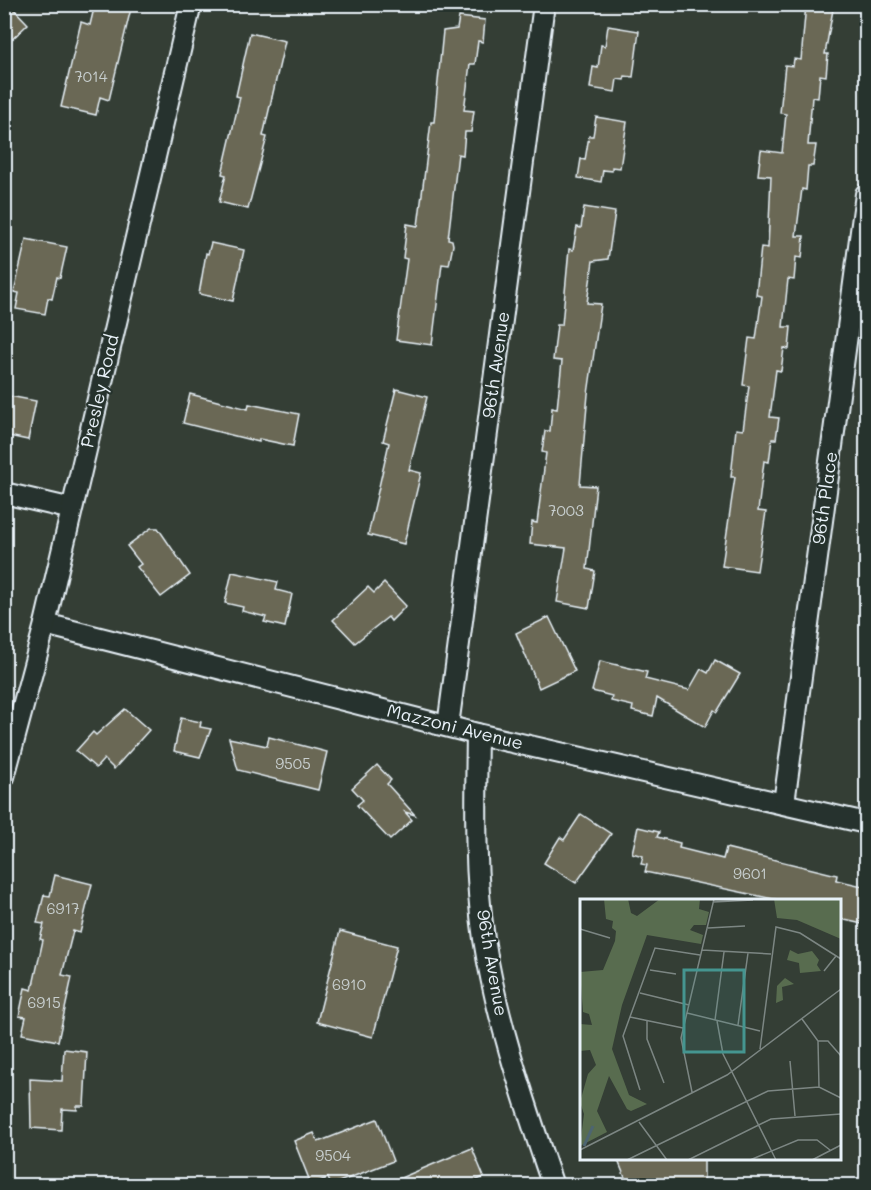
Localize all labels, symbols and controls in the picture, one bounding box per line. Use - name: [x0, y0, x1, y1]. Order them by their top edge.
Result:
- house number: 7014: [74, 66, 108, 86]
- street label: 96th Avenue: [476, 310, 514, 420]
- street label: Presley Road: [74, 332, 124, 450]
- street label: 96th Place: [806, 450, 842, 546]
- house number: 7003: [548, 500, 584, 520]
- street label: Mazzoni Avenue: [385, 697, 526, 755]
- house number: 9505: [275, 753, 311, 773]
- house number: 9601: [733, 863, 767, 883]
- house number: 6917: [47, 898, 79, 918]
- inset map: [580, 899, 841, 1160]
- street label: 96th Avenue: [472, 908, 514, 1018]
- house number: 6910: [332, 974, 366, 994]
- house number: 6915: [27, 992, 61, 1012]
- house number: 9504: [315, 1145, 351, 1165]

